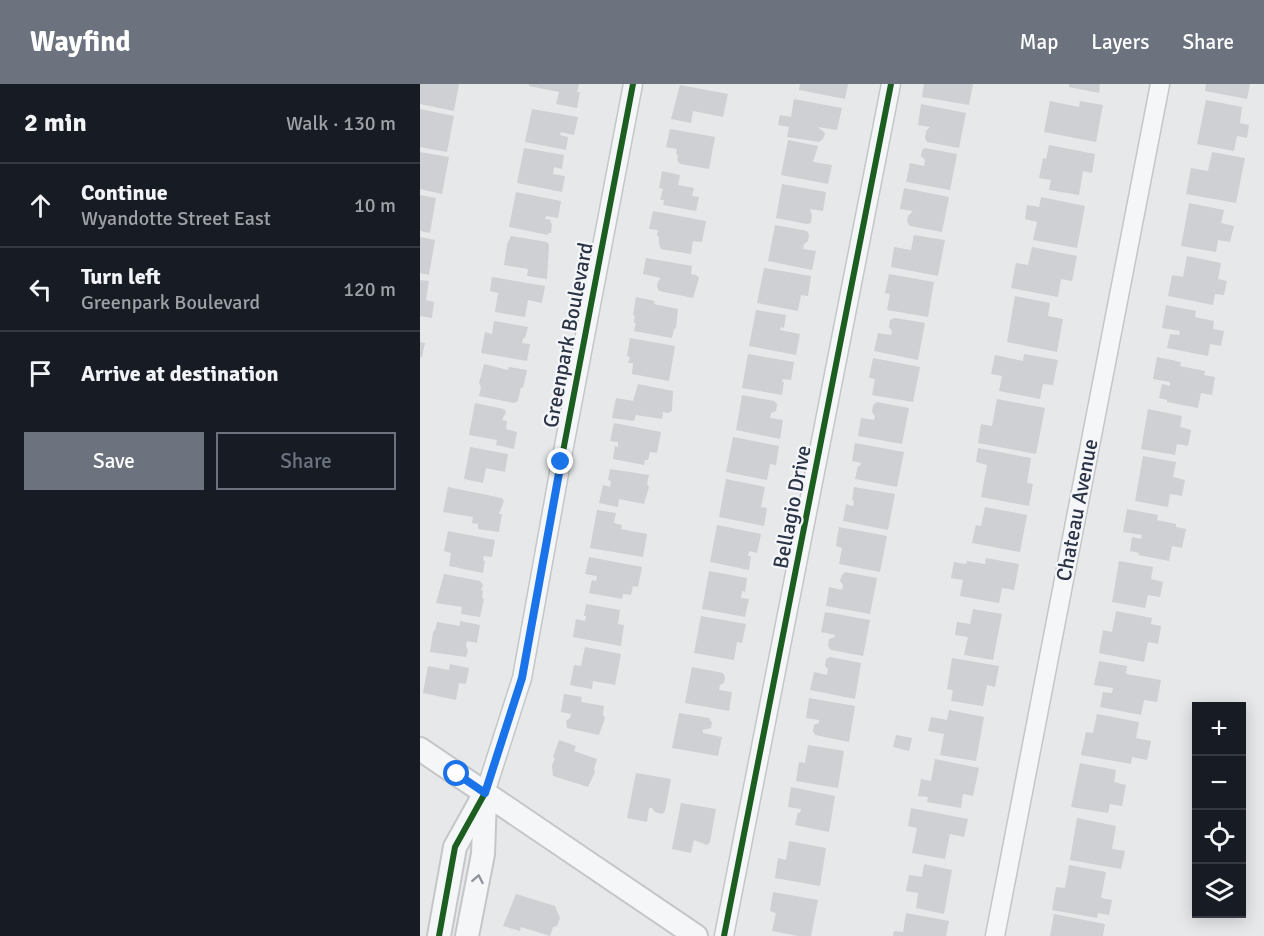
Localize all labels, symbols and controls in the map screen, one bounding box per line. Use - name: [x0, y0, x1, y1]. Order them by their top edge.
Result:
- text: Wayfind: [30, 25, 131, 59]
- text: Map: [1020, 29, 1058, 55]
- text: Layers: [1091, 29, 1149, 55]
- text: Share: [1182, 29, 1234, 55]
- text: 2 min: [24, 107, 87, 139]
- text: Walk · 130 m: [286, 111, 396, 136]
- text: Continue: [81, 179, 168, 206]
- icon: ahead: [24, 189, 57, 222]
- text: 10 m: [354, 193, 396, 218]
- text: Wyandotte Street East: [81, 206, 271, 231]
- street label: Greenpark Boulevard: [537, 240, 599, 430]
- text: Turn left: [81, 263, 161, 290]
- icon: left: [24, 273, 57, 306]
- text: 120 m: [343, 277, 396, 302]
- text: Greenpark Boulevard: [81, 290, 260, 315]
- icon: arrive: [24, 357, 57, 390]
- text: Arrive at destination: [81, 360, 278, 387]
- button: Save: [24, 432, 204, 490]
- button: Share: [216, 432, 396, 490]
- street label: Chateau Avenue: [1050, 437, 1104, 583]
- street label: Bellagio Drive: [767, 443, 817, 571]
- route end: [547, 448, 573, 474]
- map controls: [1192, 702, 1246, 918]
- button: +: [1192, 702, 1246, 756]
- button: −: [1192, 756, 1246, 810]
- route start: [443, 760, 469, 786]
- button: locate: [1192, 810, 1246, 864]
- button: layers: [1192, 864, 1246, 918]
- one-way arrow: [471, 874, 484, 884]

